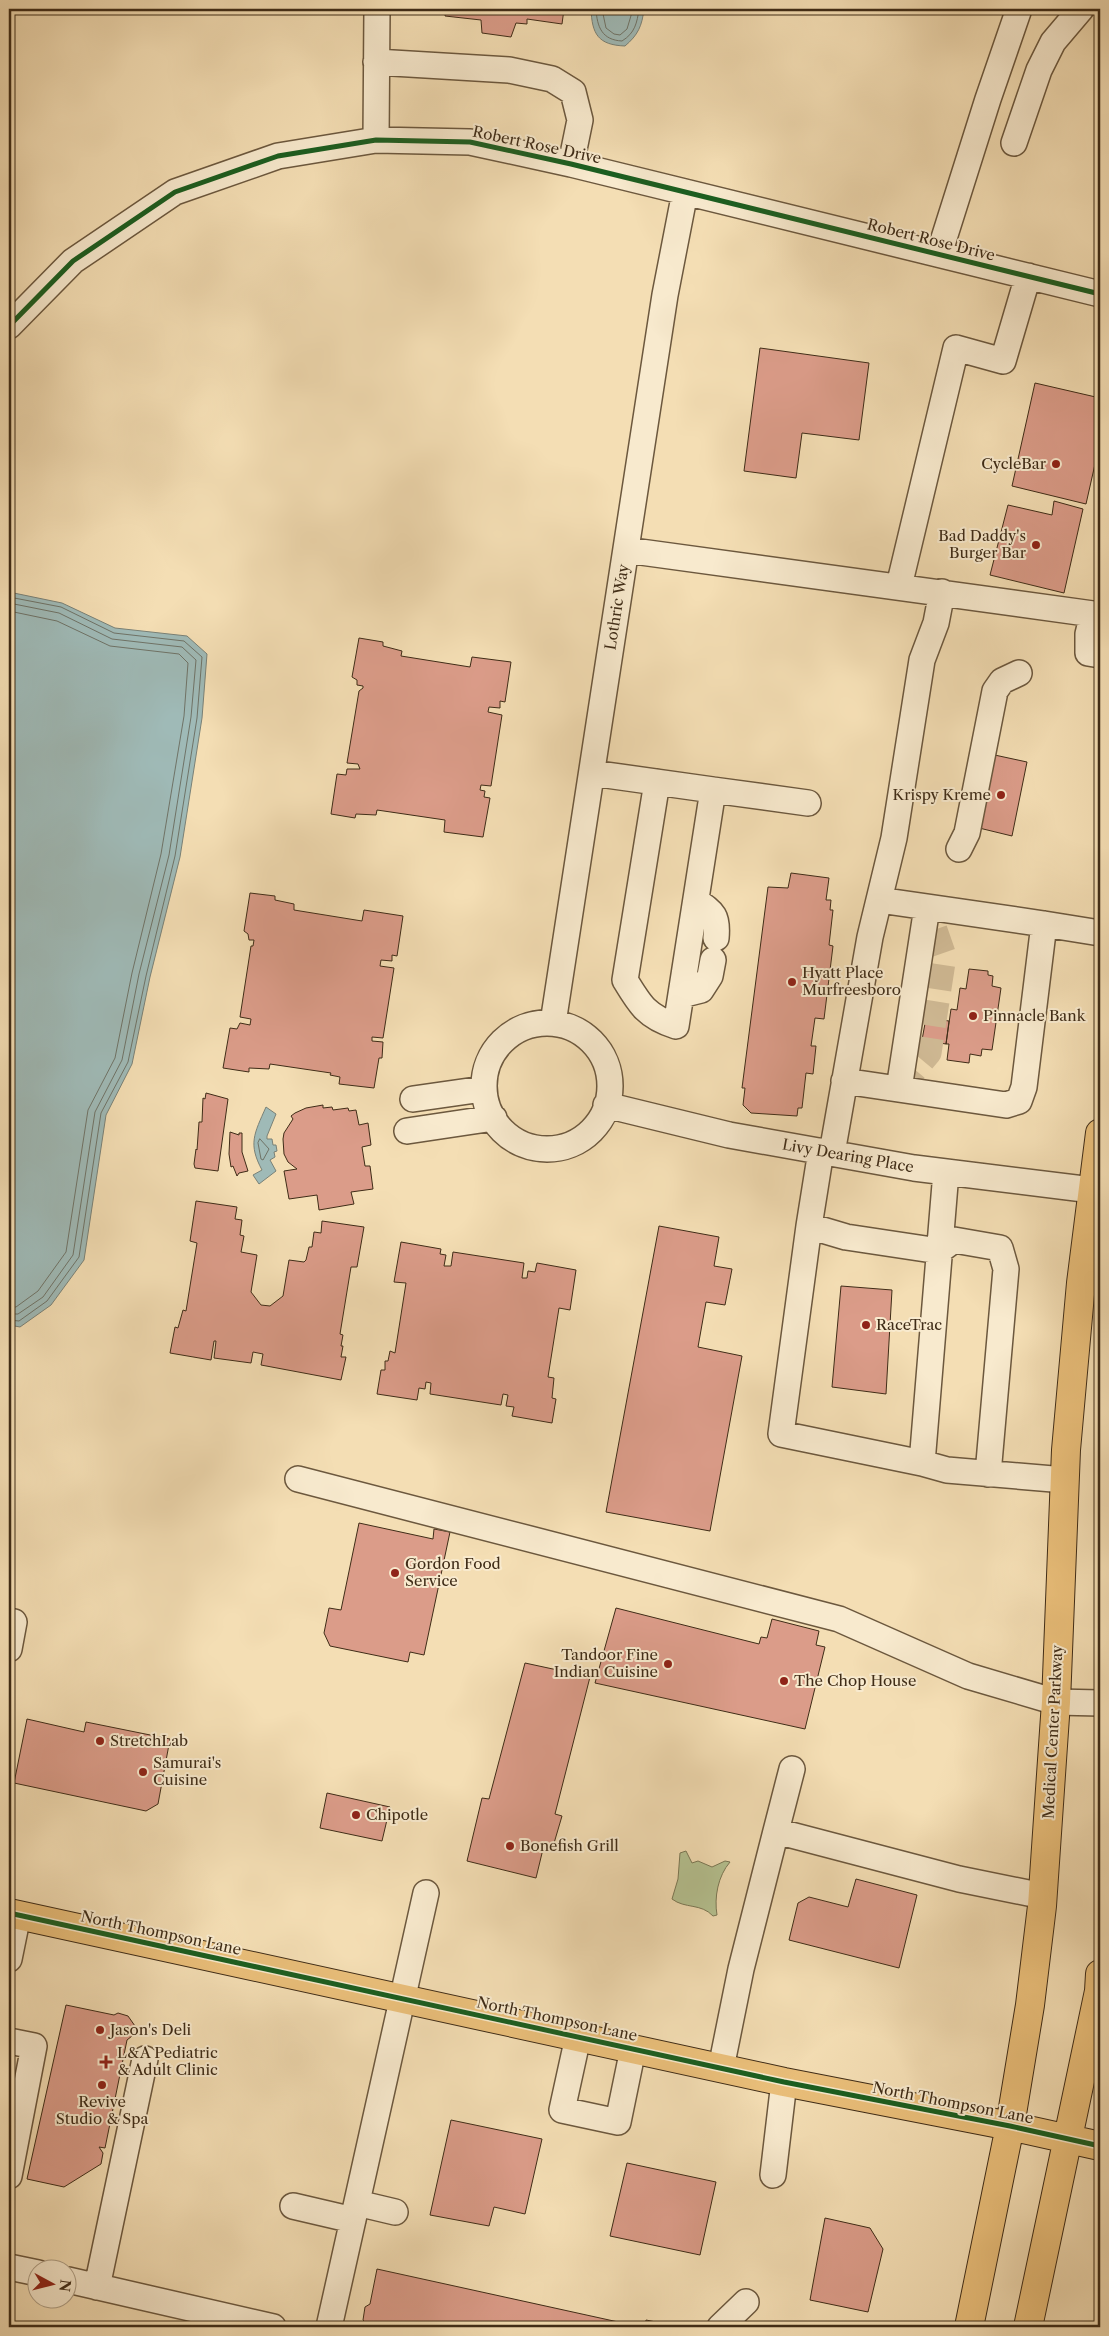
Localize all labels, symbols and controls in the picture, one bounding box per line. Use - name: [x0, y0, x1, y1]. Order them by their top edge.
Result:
- street label: Robert Rose Drive: [471, 122, 603, 167]
- street label: Robert Rose Drive: [865, 214, 997, 265]
- place label: CycleBar: [981, 454, 1047, 473]
- marker: CycleBar: [1050, 458, 1062, 470]
- place label: Bad Daddy's Burger Bar: [938, 526, 1027, 562]
- marker: Bad Daddy's Burger Bar: [1030, 539, 1042, 551]
- street label: Lothric Way: [600, 562, 633, 651]
- place label: Krispy Kreme: [893, 785, 991, 804]
- marker: Krispy Kreme: [995, 789, 1007, 801]
- place label: Hyatt Place Murfreesboro: [802, 963, 901, 999]
- marker: Hyatt Place Murfreesboro: [786, 976, 798, 988]
- place label: Pinnacle Bank: [983, 1006, 1087, 1025]
- marker: Pinnacle Bank: [967, 1010, 979, 1022]
- street label: Livy Dearing Place: [781, 1135, 915, 1176]
- place label: RaceTrac: [876, 1315, 942, 1334]
- marker: RaceTrac: [860, 1319, 872, 1331]
- place label: Gordon Food Service: [405, 1554, 501, 1590]
- marker: Gordon Food Service: [389, 1567, 401, 1579]
- street label: Medical Center Parkway: [1038, 1644, 1067, 1820]
- place label: Tandoor Fine Indian Cuisine: [554, 1645, 658, 1681]
- marker: Tandoor Fine Indian Cuisine: [662, 1658, 674, 1670]
- place label: The Chop House: [794, 1671, 916, 1690]
- marker: The Chop House: [778, 1675, 790, 1687]
- place label: StretchLab: [110, 1731, 188, 1750]
- marker: StretchLab: [94, 1735, 106, 1747]
- place label: Samurai's Cuisine: [153, 1753, 221, 1789]
- marker: Samurai's Cuisine: [137, 1766, 149, 1778]
- place label: Chipotle: [366, 1805, 428, 1824]
- marker: Chipotle: [350, 1809, 362, 1821]
- place label: Bonefish Grill: [520, 1836, 619, 1855]
- marker: Bonefish Grill: [504, 1840, 516, 1852]
- street label: North Thompson Lane: [79, 1906, 243, 1959]
- street label: North Thompson Lane: [475, 1992, 639, 2045]
- place label: Jason's Deli: [108, 2020, 192, 2039]
- marker: Jason's Deli: [94, 2024, 106, 2036]
- place label: L&A Pediatric & Adult Clinic: [117, 2043, 218, 2079]
- marker: L&A Pediatric & Adult Clinic: [99, 2055, 113, 2069]
- street label: North Thompson Lane: [871, 2078, 1035, 2127]
- marker: Revive Studio & Spa: [96, 2079, 108, 2091]
- place label: Revive Studio & Spa: [56, 2092, 148, 2128]
- north arrow: [28, 2258, 78, 2308]
- text: N: [55, 2278, 75, 2293]

